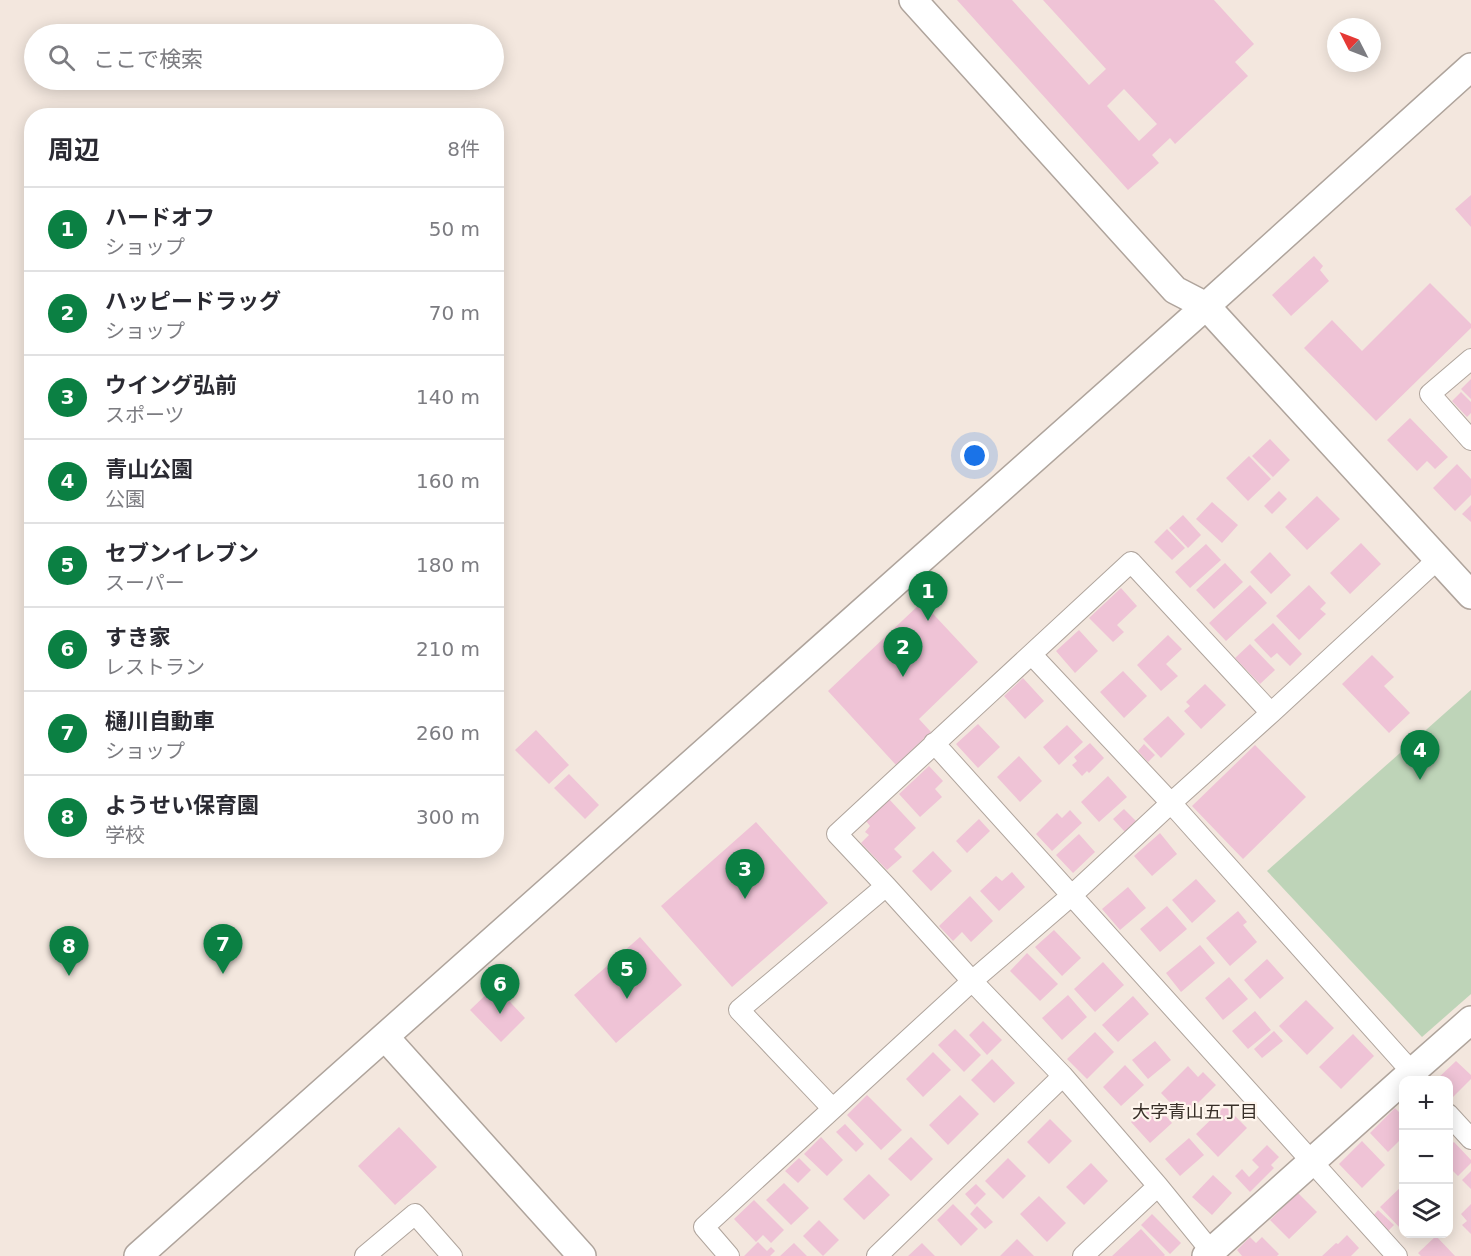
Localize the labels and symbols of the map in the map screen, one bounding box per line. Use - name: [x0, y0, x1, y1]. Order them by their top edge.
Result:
- north arrow: [1327, 18, 1381, 72]
- your location: [960, 441, 989, 470]
- pin: 1: [908, 572, 948, 621]
- pin: 2: [884, 628, 922, 677]
- pin: 4: [1400, 730, 1440, 780]
- pin: 3: [726, 850, 764, 899]
- pin: 7: [204, 924, 242, 974]
- pin: 8: [50, 926, 88, 976]
- pin: 5: [608, 950, 646, 999]
- pin: 6: [480, 964, 520, 1014]
- district label: 大字青山五丁目: [1132, 1101, 1258, 1122]

